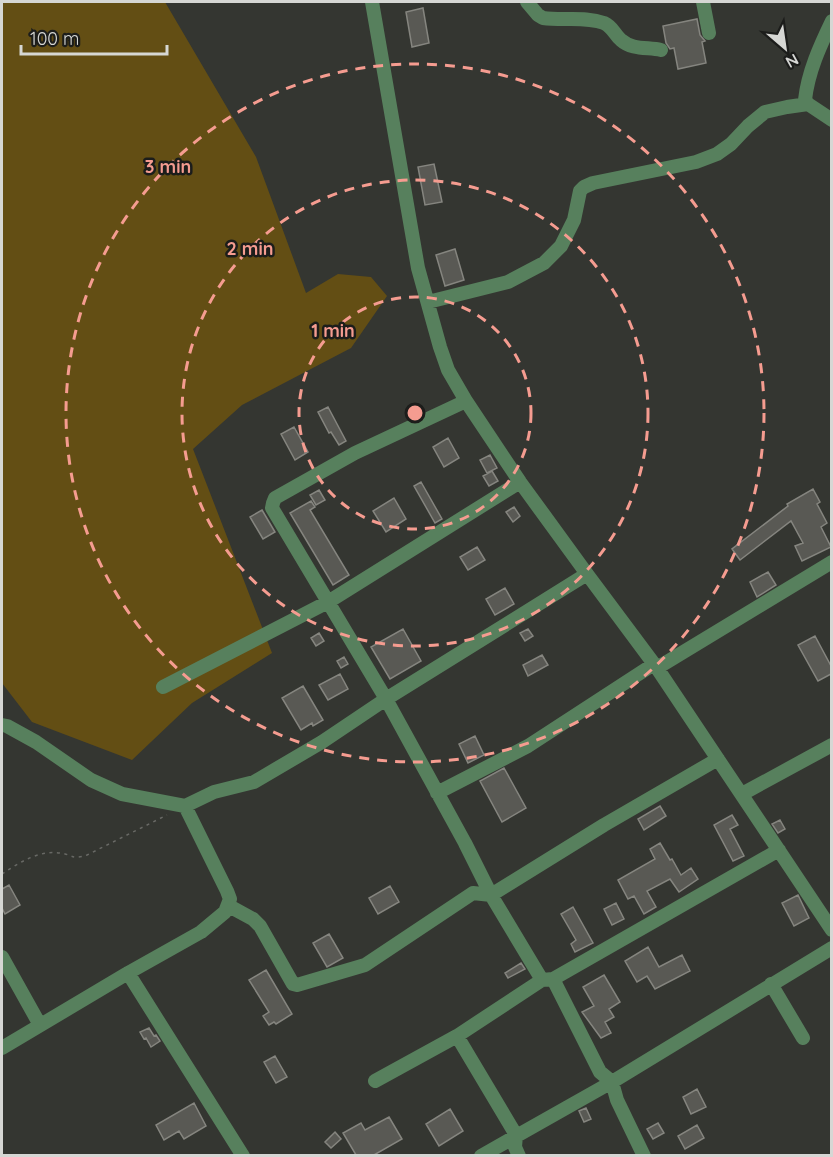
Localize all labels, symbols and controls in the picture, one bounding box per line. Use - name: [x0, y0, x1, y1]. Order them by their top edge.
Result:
- scale bar: [21, 18, 166, 56]
- north arrow: [755, 18, 815, 78]
- text: 100 m: [30, 27, 79, 50]
- text: N: [782, 50, 802, 73]
- text: 3 min: [145, 155, 191, 178]
- text: 2 min: [227, 237, 273, 260]
- text: 1 min: [311, 319, 355, 342]
- centre of rings: [405, 403, 425, 423]

